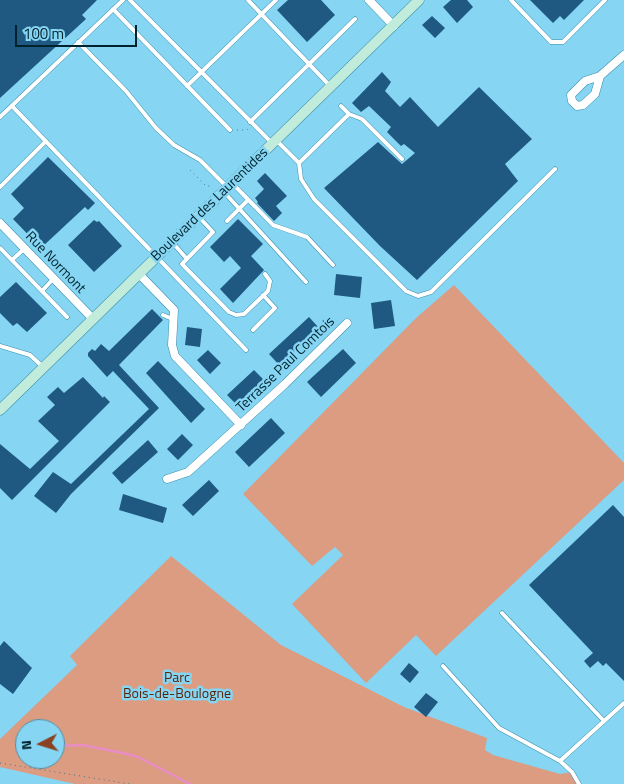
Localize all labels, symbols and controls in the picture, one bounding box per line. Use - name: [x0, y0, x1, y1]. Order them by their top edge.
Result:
- scale bar: [18, 15, 140, 47]
- text: 100 m: [23, 22, 64, 45]
- street label: Boulevard des Laurentides: [148, 145, 272, 265]
- street label: Rue Normont: [21, 229, 89, 297]
- street label: Terrasse Paul Comtois: [233, 314, 339, 416]
- park label: Parc Bois-de-Boulogne: [123, 671, 231, 704]
- north arrow: [15, 719, 65, 769]
- text: N: [15, 740, 36, 751]

